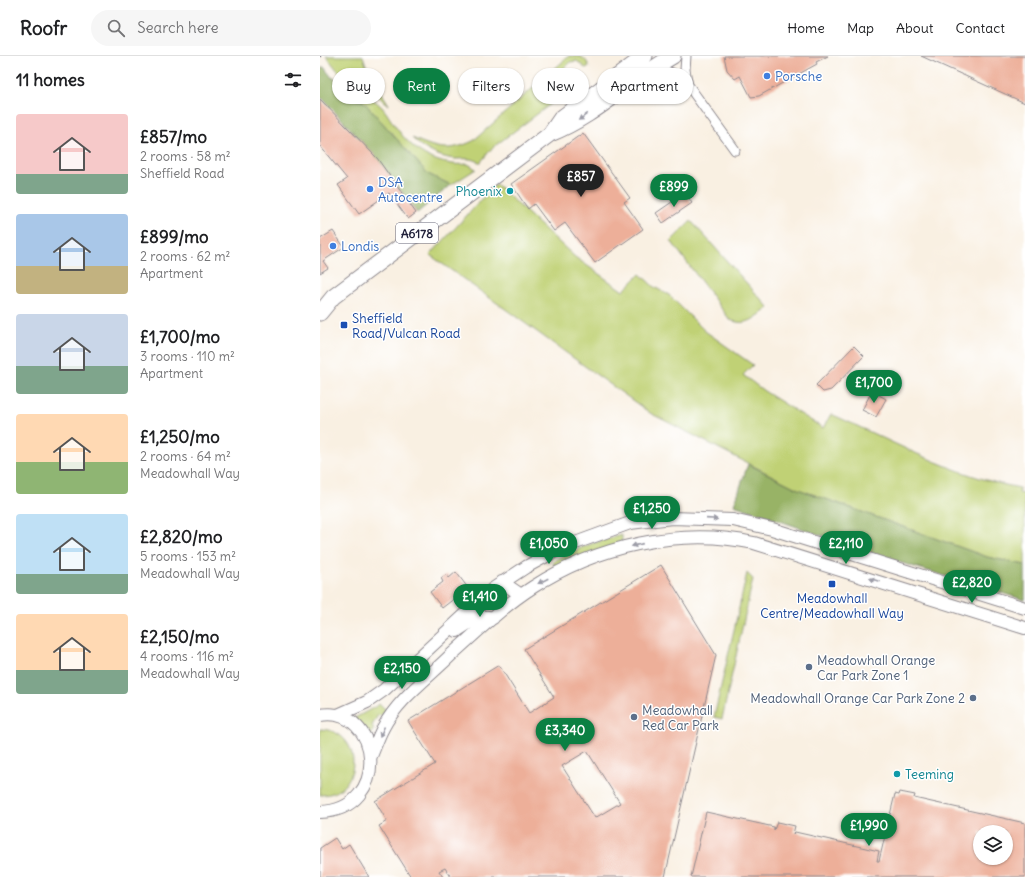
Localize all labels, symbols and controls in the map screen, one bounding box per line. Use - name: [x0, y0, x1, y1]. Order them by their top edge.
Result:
- search box: [91, 10, 371, 46]
- text: Roofr: [20, 16, 67, 40]
- icon: search: [105, 17, 127, 39]
- text: Search here: [137, 18, 218, 37]
- text: Home: [787, 19, 825, 37]
- text: Map: [847, 19, 874, 37]
- text: About: [896, 19, 934, 37]
- text: Contact: [956, 19, 1005, 37]
- chip: Buy: [332, 68, 385, 104]
- chip: Rent: [393, 68, 450, 104]
- chip: Filters: [458, 68, 524, 104]
- chip: New: [532, 68, 589, 104]
- chip: Apartment: [597, 68, 693, 104]
- place label: Porsche: [775, 68, 822, 85]
- text: 11 homes: [16, 69, 85, 91]
- icon: filters: [282, 69, 304, 91]
- marker: Porsche: [762, 71, 772, 81]
- one-way arrow: [577, 113, 588, 121]
- text: £857/mo: [140, 126, 207, 148]
- icon: home: [48, 130, 96, 178]
- text: 2 rooms · 58 m²: [140, 148, 231, 165]
- pin: £857: [557, 164, 605, 198]
- text: Sheffield Road: [140, 165, 224, 182]
- text: £857: [567, 168, 595, 185]
- place label: DSA Autocentre: [378, 174, 443, 206]
- pin: £899: [650, 174, 698, 208]
- text: £899: [659, 178, 689, 195]
- place label: Phoenix: [456, 183, 503, 200]
- marker: DSA Autocentre: [365, 184, 375, 194]
- marker: Phoenix: [505, 186, 515, 196]
- road number: A6178: [396, 223, 438, 243]
- text: £899/mo: [140, 226, 209, 248]
- icon: home: [48, 230, 96, 278]
- place label: Londis: [341, 238, 379, 255]
- marker: Londis: [328, 241, 338, 251]
- text: 2 rooms · 62 m²: [140, 248, 230, 265]
- text: Apartment: [140, 265, 203, 282]
- place label: Sheffield Road/Vulcan Road: [352, 310, 461, 342]
- marker: Sheffield Road/Vulcan Road: [339, 320, 349, 330]
- text: £1,700/mo: [140, 326, 220, 348]
- icon: home: [48, 330, 96, 378]
- text: 3 rooms · 110 m²: [140, 348, 235, 365]
- text: Apartment: [140, 365, 203, 382]
- pin: £1,700: [841, 370, 907, 404]
- text: £1,700: [855, 374, 893, 391]
- text: £1,250/mo: [140, 426, 220, 448]
- icon: home: [48, 430, 96, 478]
- text: 2 rooms · 64 m²: [140, 448, 231, 465]
- text: Meadowhall Way: [140, 465, 240, 482]
- pin: £1,250: [619, 496, 685, 530]
- text: £1,250: [633, 500, 671, 517]
- one-way arrow: [706, 516, 719, 522]
- text: £2,820/mo: [140, 526, 223, 548]
- icon: home: [48, 530, 96, 578]
- pin: £1,050: [516, 531, 582, 565]
- pin: £2,110: [813, 531, 879, 565]
- text: £1,050: [529, 535, 569, 552]
- text: £2,110: [828, 535, 864, 552]
- one-way arrow: [631, 542, 643, 548]
- text: 5 rooms · 153 m²: [140, 548, 236, 565]
- text: Meadowhall Way: [140, 565, 240, 582]
- pin: £2,820: [939, 570, 1005, 604]
- text: £2,820: [952, 574, 992, 591]
- one-way arrow: [868, 577, 880, 583]
- one-way arrow: [538, 578, 549, 585]
- marker: Meadowhall Centre/Meadowhall Way: [827, 579, 837, 589]
- pin: £1,410: [447, 584, 513, 618]
- text: £1,410: [462, 588, 498, 605]
- place label: Meadowhall Centre/Meadowhall Way: [760, 590, 904, 622]
- text: £2,150/mo: [140, 626, 219, 648]
- icon: home: [48, 630, 96, 678]
- text: 4 rooms · 116 m²: [140, 648, 234, 665]
- place label: Meadowhall Orange Car Park Zone 1: [817, 652, 935, 684]
- pin: £2,150: [369, 656, 435, 690]
- text: £2,150: [383, 660, 421, 677]
- marker: Meadowhall Orange Car Park Zone 1: [804, 662, 814, 672]
- text: Meadowhall Way: [140, 665, 240, 682]
- place label: Meadowhall Orange Car Park Zone 2: [750, 690, 965, 707]
- marker: Meadowhall Orange Car Park Zone 2: [968, 693, 978, 703]
- place label: Meadowhall Red Car Park: [642, 702, 719, 734]
- marker: Meadowhall Red Car Park: [629, 712, 639, 722]
- pin: £3,340: [532, 718, 598, 752]
- text: £3,340: [545, 722, 585, 739]
- one-way arrow: [378, 727, 384, 739]
- place label: Teeming: [905, 766, 954, 783]
- marker: Teeming: [892, 769, 902, 779]
- pin: £1,990: [836, 813, 902, 847]
- text: £1,990: [850, 817, 888, 834]
- map controls: [973, 825, 1013, 865]
- button: layers: [973, 825, 1013, 865]

